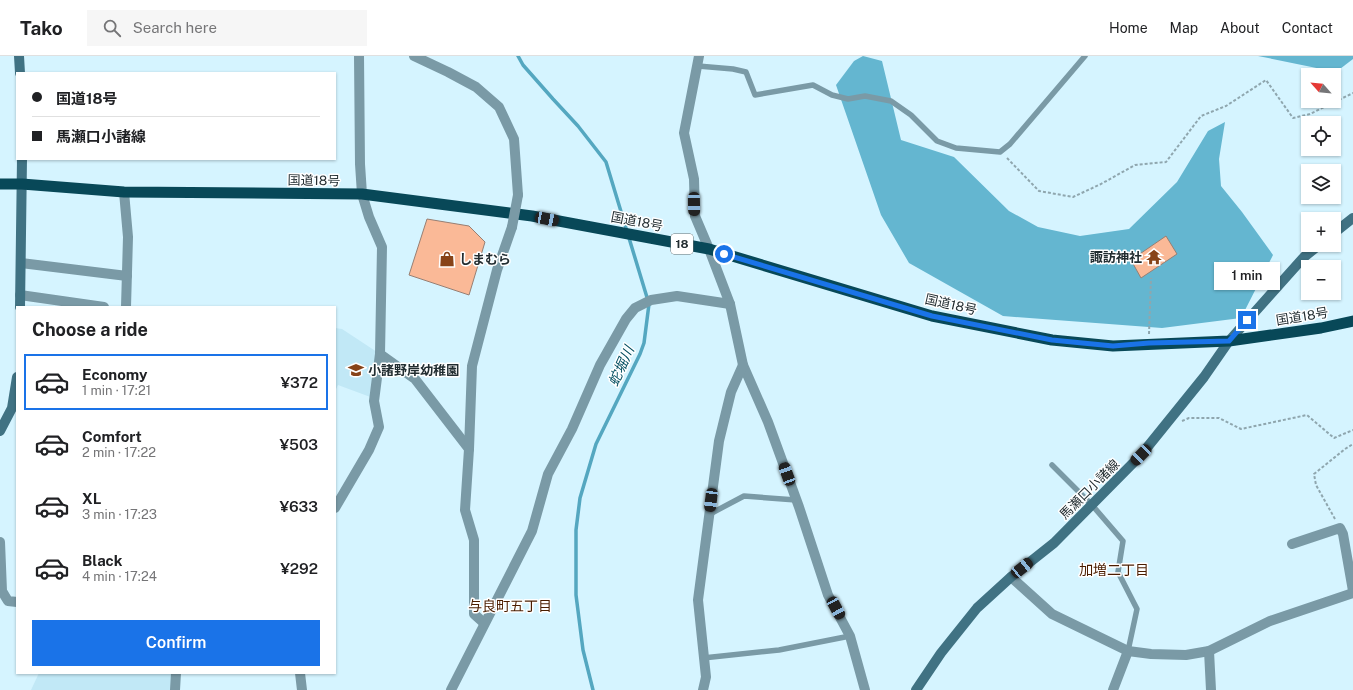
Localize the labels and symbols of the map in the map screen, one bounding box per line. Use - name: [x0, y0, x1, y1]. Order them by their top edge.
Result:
- north arrow: [1301, 68, 1341, 108]
- street label: 国道18号: [288, 173, 340, 188]
- car: [688, 192, 700, 216]
- street label: 国道18号: [610, 209, 664, 234]
- car: [534, 211, 560, 227]
- road number: 18: [671, 234, 693, 254]
- route start: [715, 245, 733, 263]
- temple icon: 諏訪神社: [1145, 248, 1163, 266]
- shop icon: しまむら: [438, 250, 456, 268]
- place label: 諏訪神社: [1090, 250, 1142, 265]
- place label: しまむら: [459, 252, 511, 267]
- callout: 1 min: [1214, 262, 1280, 290]
- street label: 国道18号: [924, 291, 978, 318]
- street label: 国道18号: [1275, 305, 1329, 328]
- route end: [1238, 311, 1256, 329]
- water label: 蛇堀川: [605, 342, 638, 388]
- school or university icon: 小諸野岸幼稚園: [347, 361, 365, 379]
- place label: 小諸野岸幼稚園: [368, 363, 459, 378]
- car: [1128, 442, 1154, 468]
- street label: 馬瀬口小諸線: [1056, 456, 1122, 522]
- car: [777, 461, 797, 487]
- car: [704, 487, 718, 513]
- car: [1009, 556, 1035, 580]
- district label: 加増二丁目: [1079, 562, 1149, 578]
- car: [825, 595, 847, 621]
- district label: 与良町五丁目: [468, 598, 552, 614]

